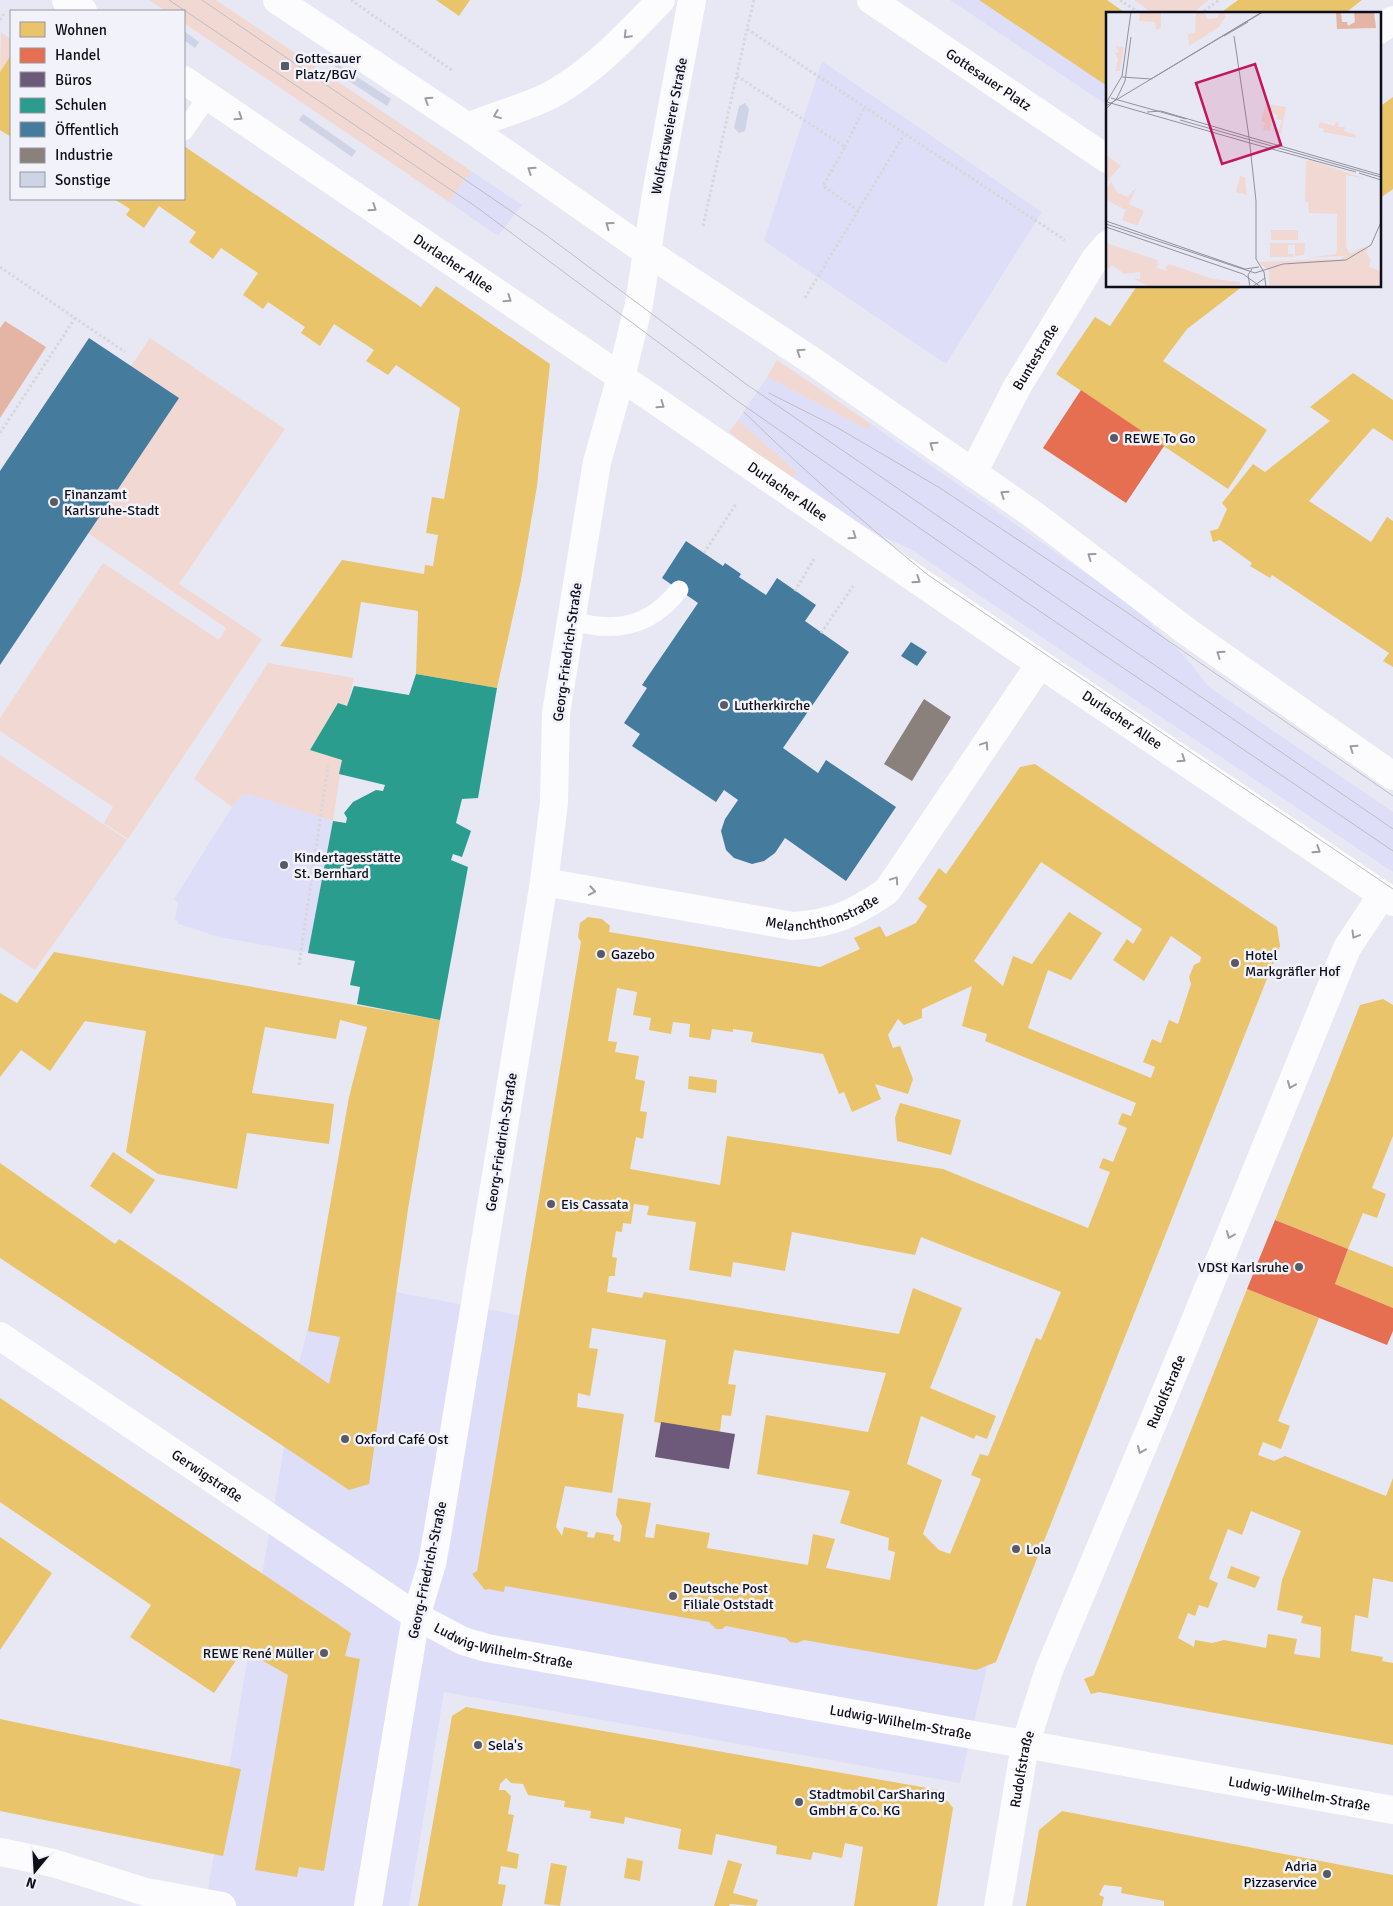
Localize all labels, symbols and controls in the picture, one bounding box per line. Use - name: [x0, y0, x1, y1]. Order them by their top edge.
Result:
- legend: [10, 10, 185, 200]
- inset map: [1106, 12, 1380, 288]
- text: Wohnen: [55, 21, 107, 39]
- one-way arrow: [624, 29, 633, 38]
- street label: Gottesauer Platz: [943, 45, 1034, 115]
- text: Handel: [55, 46, 101, 64]
- place label: Gottesauer Platz/BGV: [295, 50, 362, 83]
- street label: Wolfartsweierer Straße: [648, 56, 691, 196]
- marker: Gottesauer Platz/BGV: [279, 60, 291, 72]
- text: Büros: [55, 71, 92, 89]
- text: Schulen: [55, 96, 107, 114]
- one-way arrow: [424, 97, 433, 106]
- one-way arrow: [493, 108, 502, 119]
- one-way arrow: [233, 111, 242, 120]
- text: Öffentlich: [55, 121, 119, 139]
- text: Industrie: [55, 146, 113, 164]
- one-way arrow: [527, 167, 537, 176]
- text: Sonstige: [55, 171, 111, 189]
- one-way arrow: [368, 202, 377, 211]
- one-way arrow: [605, 222, 615, 231]
- street label: Durlacher Allee: [410, 230, 497, 297]
- one-way arrow: [502, 293, 512, 302]
- street label: Buntestraße: [1009, 321, 1063, 393]
- one-way arrow: [796, 349, 806, 358]
- one-way arrow: [655, 399, 665, 408]
- place label: REWE To Go: [1124, 430, 1196, 447]
- marker: REWE To Go: [1108, 432, 1120, 444]
- one-way arrow: [929, 442, 939, 451]
- street label: Durlacher Allee: [744, 458, 831, 525]
- place label: Finanzamt Karlsruhe-Stadt: [64, 486, 159, 519]
- one-way arrow: [1000, 491, 1009, 500]
- marker: Finanzamt Karlsruhe-Stadt: [48, 496, 60, 508]
- one-way arrow: [847, 530, 857, 539]
- one-way arrow: [1087, 553, 1096, 563]
- one-way arrow: [911, 574, 920, 583]
- street label: Georg-Friedrich-Straße: [549, 582, 586, 723]
- one-way arrow: [1216, 651, 1226, 660]
- street label: Durlacher Allee: [1079, 687, 1165, 753]
- place label: Lutherkirche: [734, 697, 810, 714]
- marker: Lutherkirche: [718, 699, 730, 711]
- one-way arrow: [979, 742, 988, 751]
- one-way arrow: [1349, 745, 1359, 754]
- one-way arrow: [1177, 753, 1186, 763]
- one-way arrow: [1311, 844, 1321, 853]
- place label: Kindertagesstätte St. Bernhard: [294, 849, 401, 882]
- marker: Kindertagesstätte St. Bernhard: [278, 859, 290, 871]
- one-way arrow: [889, 877, 898, 886]
- one-way arrow: [587, 885, 596, 895]
- street label: Melanchthonstraße: [764, 891, 882, 935]
- one-way arrow: [1351, 930, 1361, 939]
- place label: Gazebo: [611, 946, 655, 963]
- place label: Hotel Markgräfler Hof: [1245, 947, 1341, 980]
- marker: Gazebo: [595, 948, 607, 960]
- marker: Hotel Markgräfler Hof: [1229, 957, 1241, 969]
- street label: Georg-Friedrich-Straße: [482, 1072, 521, 1213]
- one-way arrow: [1287, 1080, 1298, 1089]
- place label: Eis Cassata: [561, 1196, 629, 1213]
- marker: Eis Cassata: [545, 1198, 557, 1210]
- one-way arrow: [1226, 1230, 1236, 1239]
- place label: VDSt Karlsruhe: [1198, 1259, 1289, 1276]
- marker: VDSt Karlsruhe: [1293, 1261, 1305, 1273]
- street label: Rudolfstraße: [1143, 1352, 1189, 1431]
- place label: Oxford Café Ost: [355, 1431, 448, 1448]
- marker: Oxford Café Ost: [339, 1433, 351, 1445]
- one-way arrow: [1137, 1445, 1148, 1454]
- street label: Gerwigstraße: [168, 1446, 246, 1506]
- street label: Georg-Friedrich-Straße: [405, 1500, 450, 1640]
- place label: Lola: [1026, 1541, 1051, 1558]
- marker: Lola: [1010, 1543, 1022, 1555]
- place label: Deutsche Post Filiale Oststadt: [683, 1580, 774, 1613]
- marker: Deutsche Post Filiale Oststadt: [667, 1590, 679, 1602]
- street label: Ludwig-Wilhelm-Straße: [431, 1619, 574, 1672]
- place label: REWE René Müller: [203, 1645, 315, 1662]
- marker: REWE René Müller: [318, 1647, 330, 1659]
- street label: Ludwig-Wilhelm-Straße: [828, 1701, 973, 1743]
- street label: Rudolfstraße: [1007, 1728, 1038, 1809]
- place label: Sela's: [488, 1737, 523, 1754]
- marker: Sela's: [472, 1739, 484, 1751]
- street label: Ludwig-Wilhelm-Straße: [1227, 1773, 1372, 1815]
- place label: Stadtmobil CarSharing GmbH & Co. KG: [809, 1786, 945, 1819]
- marker: Stadtmobil CarSharing GmbH & Co. KG: [793, 1796, 805, 1808]
- north arrow: [10, 1846, 60, 1896]
- place label: Adria Pizzaservice: [1243, 1858, 1317, 1891]
- marker: Adria Pizzaservice: [1321, 1868, 1333, 1880]
- text: N: [24, 1873, 38, 1892]

